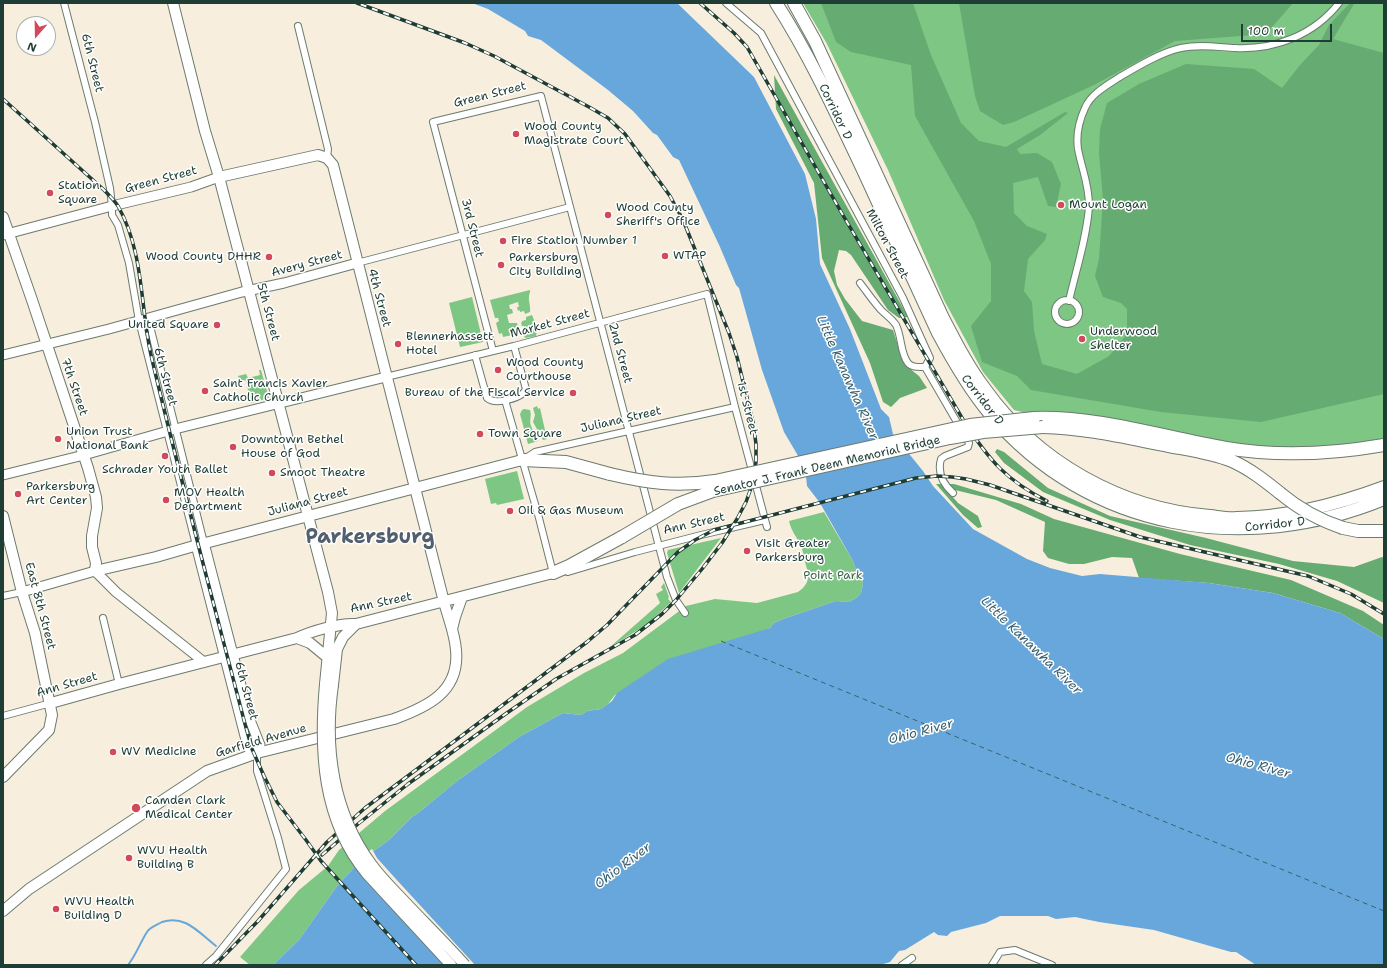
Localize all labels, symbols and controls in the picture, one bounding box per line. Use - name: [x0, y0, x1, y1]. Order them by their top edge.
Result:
- north arrow: [16, 16, 56, 56]
- scale bar: [1243, 16, 1334, 42]
- text: 100 m: [1248, 23, 1284, 39]
- street label: 6th Street: [78, 32, 106, 94]
- text: N: [25, 38, 39, 55]
- street label: Green Street: [452, 79, 528, 111]
- street label: Corridor D: [815, 82, 855, 142]
- place label: Wood County Magistrate Court: [524, 120, 624, 148]
- marker: Wood County Magistrate Court: [511, 129, 521, 139]
- street label: Green Street: [123, 163, 199, 197]
- place label: Station Square: [58, 179, 100, 207]
- marker: Station Square: [45, 188, 55, 198]
- street label: 3rd Street: [458, 197, 486, 259]
- place label: Mount Logan: [1069, 198, 1147, 212]
- marker: Mount Logan: [1056, 200, 1066, 210]
- place label: Wood County Sheriff's Office: [616, 201, 700, 229]
- street label: Milton Street: [863, 207, 911, 281]
- marker: Wood County Sheriff's Office: [603, 210, 613, 220]
- place label: Fire Station Number 1: [511, 234, 637, 248]
- marker: Fire Station Number 1: [498, 236, 508, 246]
- street label: Avery Street: [270, 248, 344, 280]
- place label: WTAP: [673, 249, 706, 263]
- place label: Wood County DHHR: [145, 250, 261, 264]
- place label: Parkersburg City Building: [509, 251, 582, 279]
- marker: WTAP: [660, 251, 670, 261]
- marker: Wood County DHHR: [264, 252, 274, 262]
- marker: Parkersburg City Building: [496, 260, 506, 270]
- street label: 4th Street: [364, 267, 394, 329]
- street label: 5th Street: [253, 282, 283, 342]
- street label: Market Street: [509, 306, 591, 342]
- water label: Little Kanawha River: [813, 313, 881, 443]
- place label: United Square: [128, 318, 209, 332]
- marker: United Square: [212, 320, 222, 330]
- street label: 2nd Street: [605, 321, 635, 385]
- place label: Underwood Shelter: [1090, 325, 1157, 353]
- place label: Blennerhassett Hotel: [406, 330, 493, 358]
- marker: Underwood Shelter: [1077, 334, 1087, 344]
- marker: Blennerhassett Hotel: [393, 339, 403, 349]
- street label: 6th Street: [150, 346, 180, 408]
- street label: 7th Street: [57, 356, 91, 418]
- place label: Wood County Courthouse: [506, 356, 584, 384]
- marker: Wood County Courthouse: [493, 365, 503, 375]
- street label: Corridor D: [958, 372, 1006, 428]
- place label: Saint Francis Xavier Catholic Church: [213, 377, 328, 405]
- street label: 1st Street: [733, 380, 761, 436]
- marker: Saint Francis Xavier Catholic Church: [200, 386, 210, 396]
- place label: Bureau of the Fiscal Service: [405, 386, 565, 400]
- marker: Bureau of the Fiscal Service: [568, 388, 578, 398]
- street label: Juliana Street: [579, 404, 663, 436]
- place label: Union Trust National Bank: [66, 425, 149, 453]
- place label: Town Square: [488, 427, 562, 441]
- marker: Town Square: [475, 429, 485, 439]
- place label: Downtown Bethel House of God: [241, 433, 344, 461]
- street label: Senator J. Frank Deem Memorial Bridge: [712, 433, 942, 499]
- marker: Union Trust National Bank: [53, 434, 63, 444]
- marker: Downtown Bethel House of God: [228, 442, 238, 452]
- marker: Schrader Youth Ballet: [160, 451, 170, 461]
- place label: Schrader Youth Ballet: [102, 463, 228, 477]
- place label: Smoot Theatre: [280, 466, 366, 480]
- marker: Smoot Theatre: [267, 468, 277, 478]
- place label: Parkersburg Art Center: [26, 480, 95, 508]
- street label: Juliana Street: [266, 484, 350, 520]
- place label: MOV Health Department: [174, 486, 245, 514]
- marker: Parkersburg Art Center: [13, 489, 23, 499]
- marker: MOV Health Department: [161, 495, 171, 505]
- place label: Oil & Gas Museum: [518, 504, 624, 518]
- marker: Oil & Gas Museum: [505, 506, 515, 516]
- street label: Ann Street: [662, 510, 726, 538]
- street label: Corridor D: [1244, 515, 1306, 535]
- district label: Parkersburg: [306, 526, 434, 550]
- place label: Visit Greater Parkersburg: [755, 537, 830, 565]
- marker: Visit Greater Parkersburg: [742, 546, 752, 556]
- street label: East 8th Street: [21, 561, 59, 651]
- park label: Point Park: [803, 569, 863, 583]
- street label: Ann Street: [349, 589, 413, 617]
- water label: Little Kanawha River: [977, 594, 1085, 698]
- street label: 6th Street: [231, 660, 261, 722]
- street label: Ann Street: [35, 669, 99, 701]
- water label: Ohio River: [887, 716, 955, 748]
- street label: Garfield Avenue: [214, 721, 308, 761]
- place label: WV Medicine: [121, 745, 197, 759]
- marker: WV Medicine: [108, 747, 118, 757]
- water label: Ohio River: [1224, 750, 1292, 782]
- place label: Camden Clark Medical Center: [145, 794, 233, 822]
- marker: Camden Clark Medical Center: [130, 802, 142, 814]
- water label: Ohio River: [592, 840, 654, 892]
- place label: WVU Health Building B: [137, 844, 208, 872]
- marker: WVU Health Building B: [124, 853, 134, 863]
- place label: WVU Health Building D: [64, 895, 135, 923]
- marker: WVU Health Building D: [51, 904, 61, 914]

